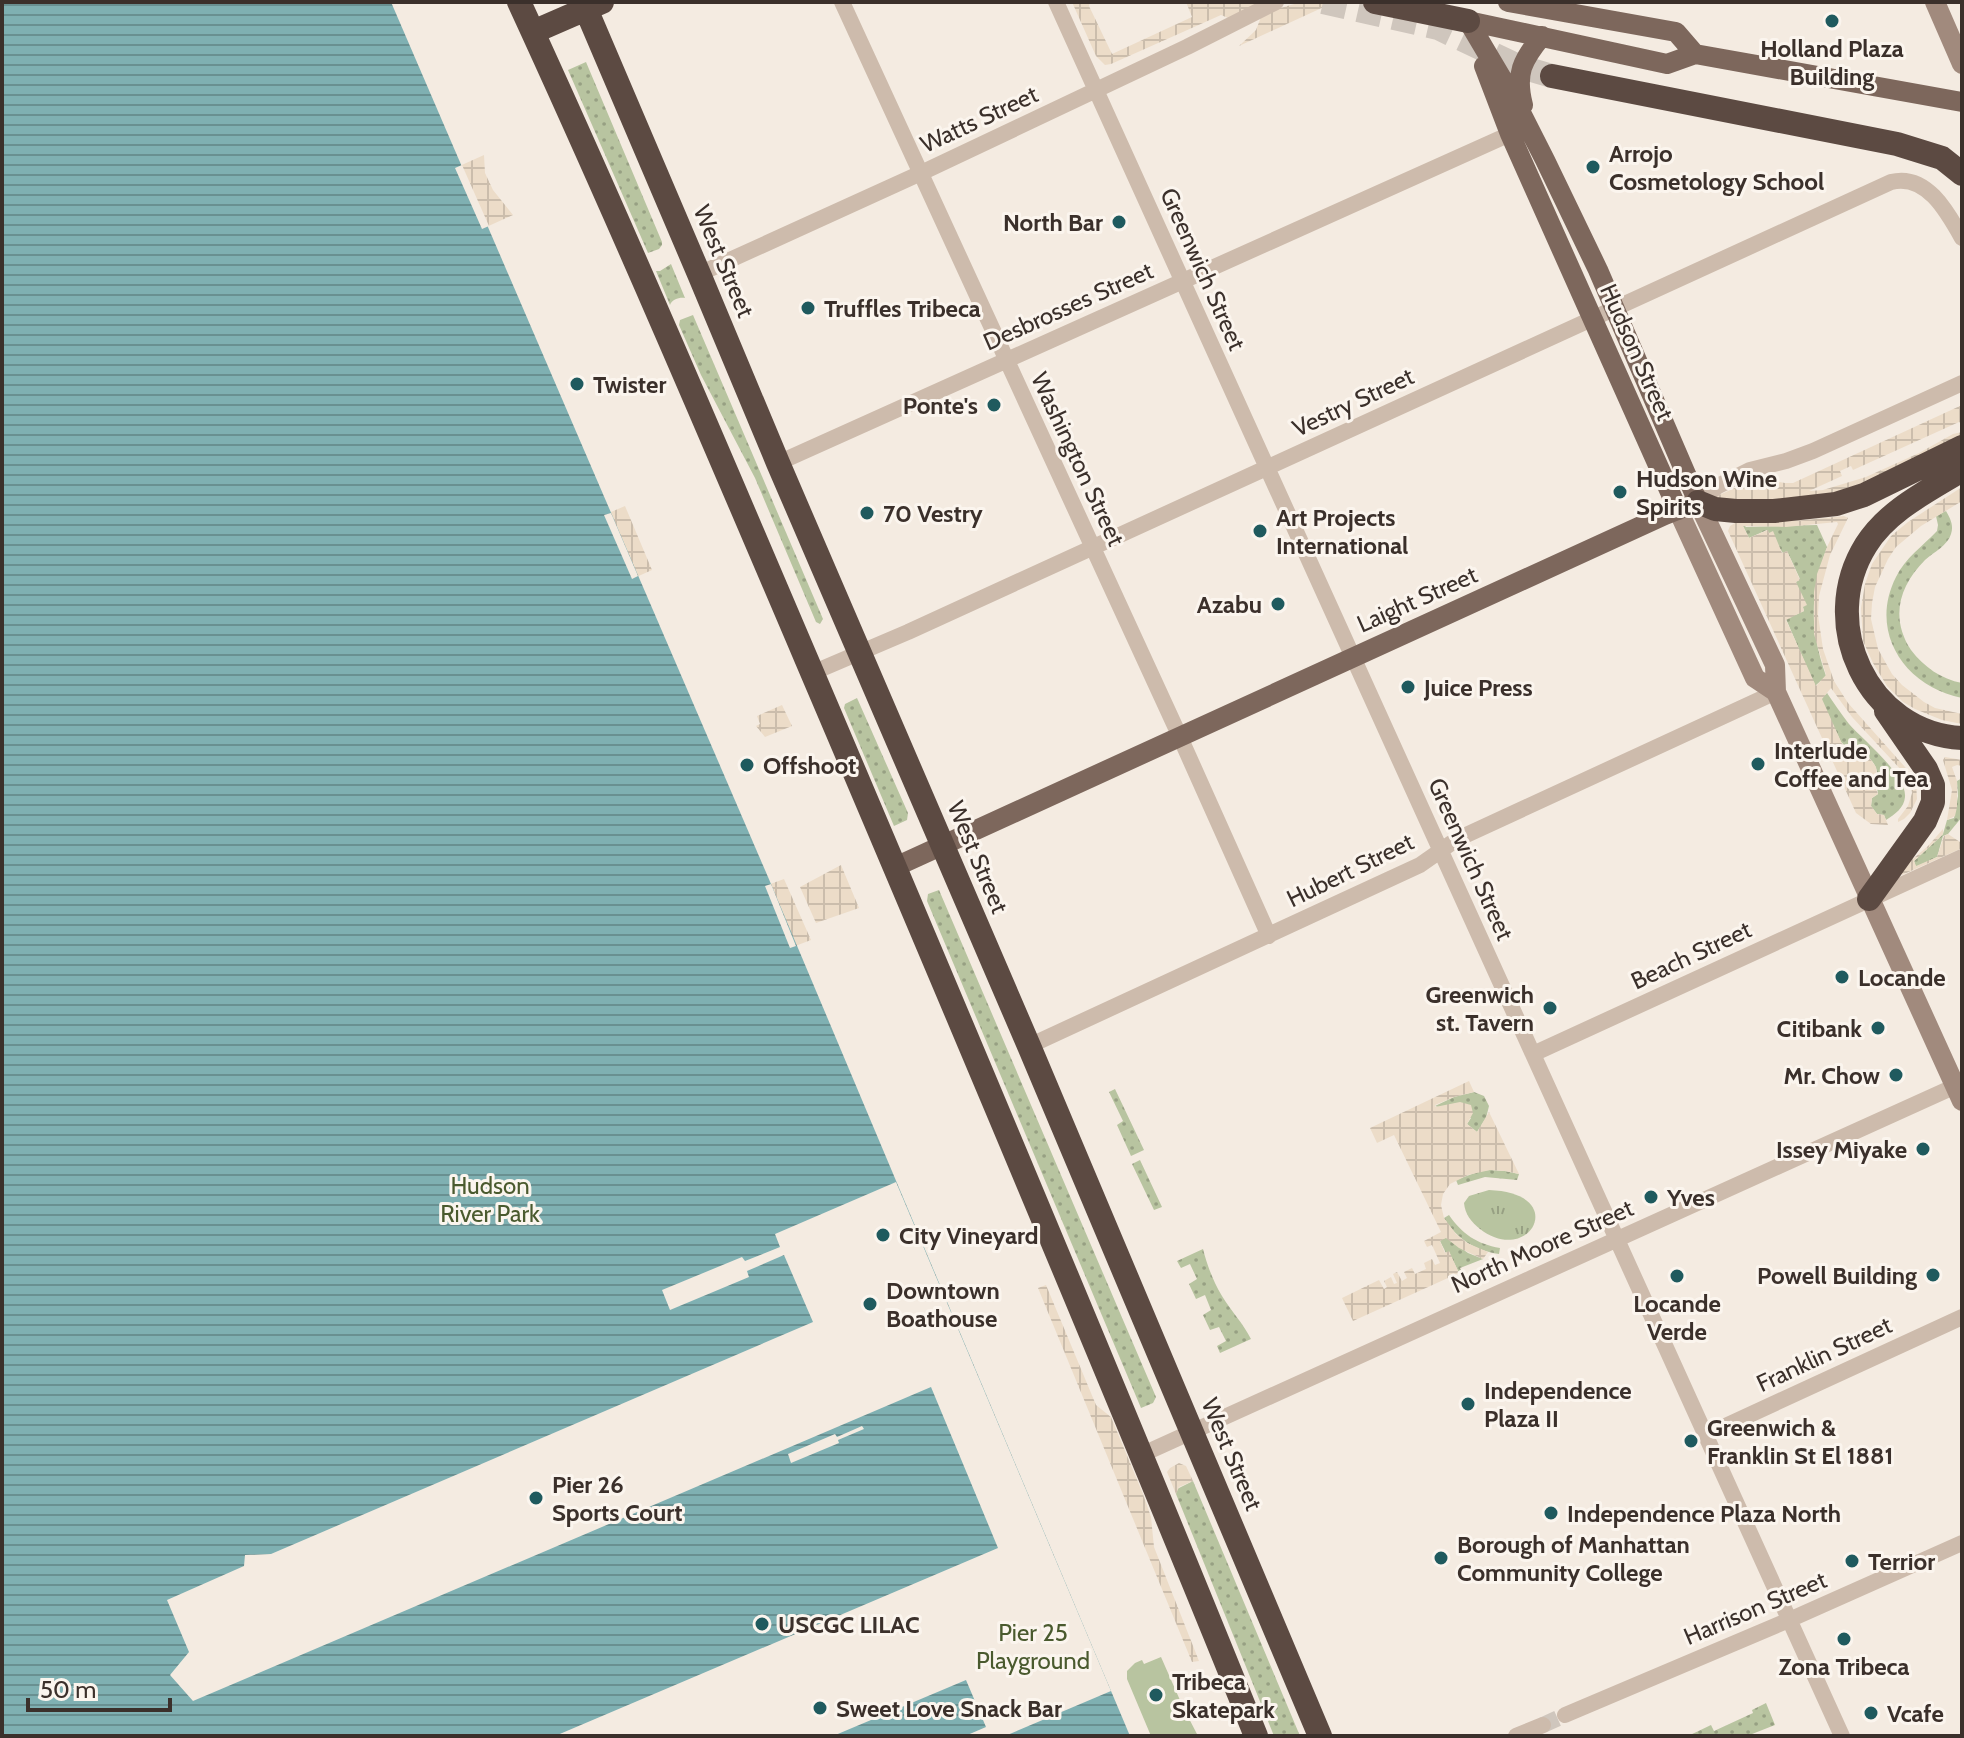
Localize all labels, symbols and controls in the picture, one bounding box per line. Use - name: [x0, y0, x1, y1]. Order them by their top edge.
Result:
- marker: Holland Plaza Building: [1823, 12, 1841, 30]
- place label: Holland Plaza Building: [1760, 34, 1904, 91]
- street label: Watts Street: [916, 79, 1042, 159]
- place label: Arrojo Cosmetology School: [1609, 139, 1824, 196]
- marker: Arrojo Cosmetology School: [1584, 158, 1602, 176]
- street label: Greenwich Street: [1154, 183, 1252, 355]
- street label: West Street: [687, 200, 761, 322]
- place label: North Bar: [1003, 208, 1103, 237]
- marker: North Bar: [1110, 213, 1128, 231]
- street label: Desbrosses Street: [979, 256, 1157, 356]
- street label: Hudson Street: [1594, 279, 1680, 425]
- place label: Truffles Tribeca: [824, 294, 981, 323]
- marker: Truffles Tribeca: [799, 299, 817, 317]
- street label: Vestry Street: [1288, 361, 1418, 443]
- street label: Washington Street: [1025, 368, 1131, 550]
- place label: Twister: [593, 370, 666, 399]
- marker: Twister: [568, 375, 586, 393]
- place label: Ponte's: [903, 391, 978, 420]
- marker: Ponte's: [985, 396, 1003, 414]
- place label: Hudson Wine Spirits: [1636, 464, 1777, 521]
- marker: Hudson Wine Spirits: [1611, 483, 1629, 501]
- place label: 70 Vestry: [883, 499, 983, 528]
- place label: Art Projects International: [1276, 503, 1408, 560]
- marker: 70 Vestry: [858, 504, 876, 522]
- marker: Art Projects International: [1251, 522, 1269, 540]
- street label: Laight Street: [1352, 560, 1482, 638]
- place label: Azabu: [1197, 590, 1262, 619]
- marker: Azabu: [1269, 595, 1287, 613]
- place label: Juice Press: [1423, 673, 1533, 702]
- marker: Juice Press: [1399, 678, 1417, 696]
- place label: Interlude Coffee and Tea: [1774, 736, 1928, 793]
- place label: Offshoot: [763, 751, 856, 780]
- marker: Interlude Coffee and Tea: [1749, 755, 1767, 773]
- marker: Offshoot: [738, 756, 756, 774]
- street label: Greenwich Street: [1422, 773, 1520, 945]
- street label: West Street: [941, 796, 1015, 918]
- street label: Hubert Street: [1282, 827, 1418, 913]
- street label: Beach Street: [1626, 915, 1756, 995]
- place label: Locande: [1858, 963, 1946, 992]
- marker: Locande: [1833, 968, 1851, 986]
- place label: Greenwich st. Tavern: [1425, 980, 1534, 1037]
- marker: Greenwich st. Tavern: [1541, 999, 1559, 1017]
- place label: Citibank: [1777, 1014, 1862, 1043]
- marker: Citibank: [1869, 1019, 1887, 1037]
- place label: Mr. Chow: [1783, 1061, 1881, 1090]
- marker: Mr. Chow: [1887, 1066, 1905, 1084]
- place label: Issey Miyake: [1776, 1135, 1907, 1164]
- marker: Issey Miyake: [1914, 1140, 1932, 1158]
- park label: Hudson River Park: [440, 1171, 540, 1228]
- place label: Yves: [1666, 1183, 1715, 1212]
- marker: Yves: [1642, 1188, 1660, 1206]
- street label: North Moore Street: [1447, 1193, 1637, 1299]
- place label: City Vineyard: [899, 1221, 1039, 1250]
- marker: City Vineyard: [874, 1226, 892, 1244]
- place label: Powell Building: [1757, 1261, 1917, 1290]
- marker: Powell Building: [1924, 1266, 1942, 1284]
- marker: Locande Verde: [1668, 1267, 1686, 1285]
- place label: Downtown Boathouse: [886, 1276, 1000, 1333]
- place label: Locande Verde: [1633, 1289, 1721, 1346]
- marker: Downtown Boathouse: [861, 1295, 879, 1313]
- street label: Franklin Street: [1752, 1310, 1896, 1398]
- place label: Independence Plaza II: [1484, 1376, 1632, 1433]
- street label: West Street: [1195, 1393, 1269, 1515]
- marker: Independence Plaza II: [1459, 1395, 1477, 1413]
- place label: Greenwich & Franklin St El 1881: [1707, 1413, 1893, 1470]
- marker: Greenwich & Franklin St El 1881: [1682, 1432, 1700, 1450]
- place label: Pier 26 Sports Court: [552, 1470, 682, 1527]
- marker: Pier 26 Sports Court: [527, 1489, 545, 1507]
- place label: Independence Plaza North: [1567, 1499, 1841, 1528]
- marker: Independence Plaza North: [1542, 1504, 1560, 1522]
- place label: Borough of Manhattan Community College: [1457, 1530, 1690, 1587]
- place label: Terrior: [1868, 1547, 1935, 1576]
- marker: Borough of Manhattan Community College: [1432, 1549, 1450, 1567]
- marker: Terrior: [1843, 1552, 1861, 1570]
- street label: Harrison Street: [1679, 1565, 1831, 1651]
- place label: USCGC LILAC: [778, 1610, 920, 1639]
- marker: USCGC LILAC: [753, 1615, 771, 1633]
- park label: Pier 25 Playground: [976, 1618, 1090, 1675]
- marker: Zona Tribeca: [1835, 1630, 1853, 1648]
- place label: Zona Tribeca: [1779, 1652, 1909, 1681]
- scale bar: [28, 1662, 170, 1712]
- place label: Tribeca Skatepark: [1172, 1667, 1275, 1724]
- text: 50 m: [40, 1675, 96, 1704]
- marker: Tribeca Skatepark: [1147, 1686, 1165, 1704]
- place label: Sweet Love Snack Bar: [836, 1694, 1062, 1723]
- marker: Sweet Love Snack Bar: [811, 1699, 829, 1717]
- place label: Vcafe: [1887, 1699, 1944, 1728]
- marker: Vcafe: [1862, 1704, 1880, 1722]

